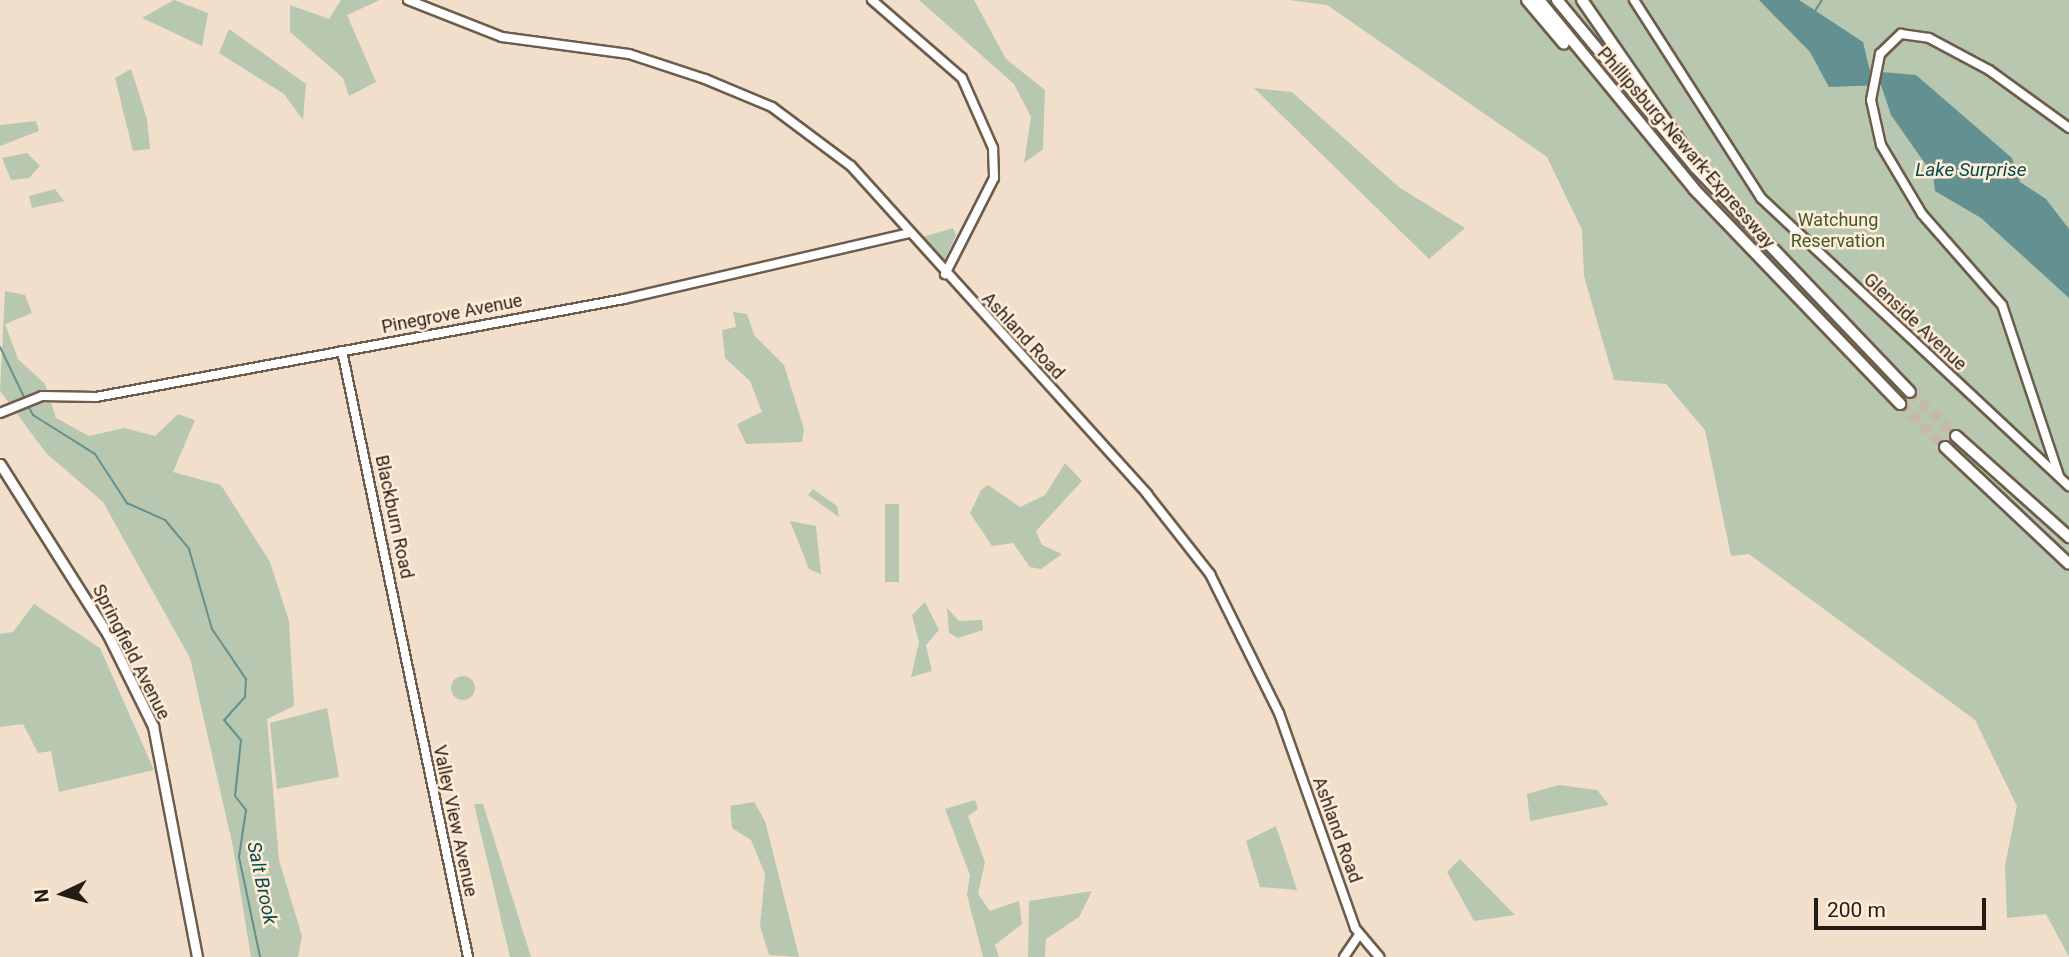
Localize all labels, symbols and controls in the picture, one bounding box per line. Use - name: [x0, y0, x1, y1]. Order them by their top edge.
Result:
- street label: Phillipsburg-Newark Expressway: [1593, 43, 1779, 253]
- water label: Lake Surprise: [1915, 159, 2027, 181]
- park label: Watchung Reservation: [1791, 210, 1885, 252]
- street label: Glenside Avenue: [1859, 269, 1971, 375]
- street label: Ashland Road: [977, 288, 1069, 384]
- street label: Pinegrove Avenue: [380, 290, 524, 338]
- street label: Blackburn Road: [370, 453, 418, 581]
- street label: Springfield Avenue: [88, 581, 174, 723]
- street label: Valley View Avenue: [428, 743, 482, 899]
- street label: Ashland Road: [1308, 774, 1366, 886]
- water label: Salt Brook: [242, 840, 282, 926]
- north arrow: [28, 859, 98, 929]
- scale bar: [1817, 884, 1988, 928]
- text: N: [30, 888, 54, 904]
- text: 200 m: [1827, 898, 1886, 922]

